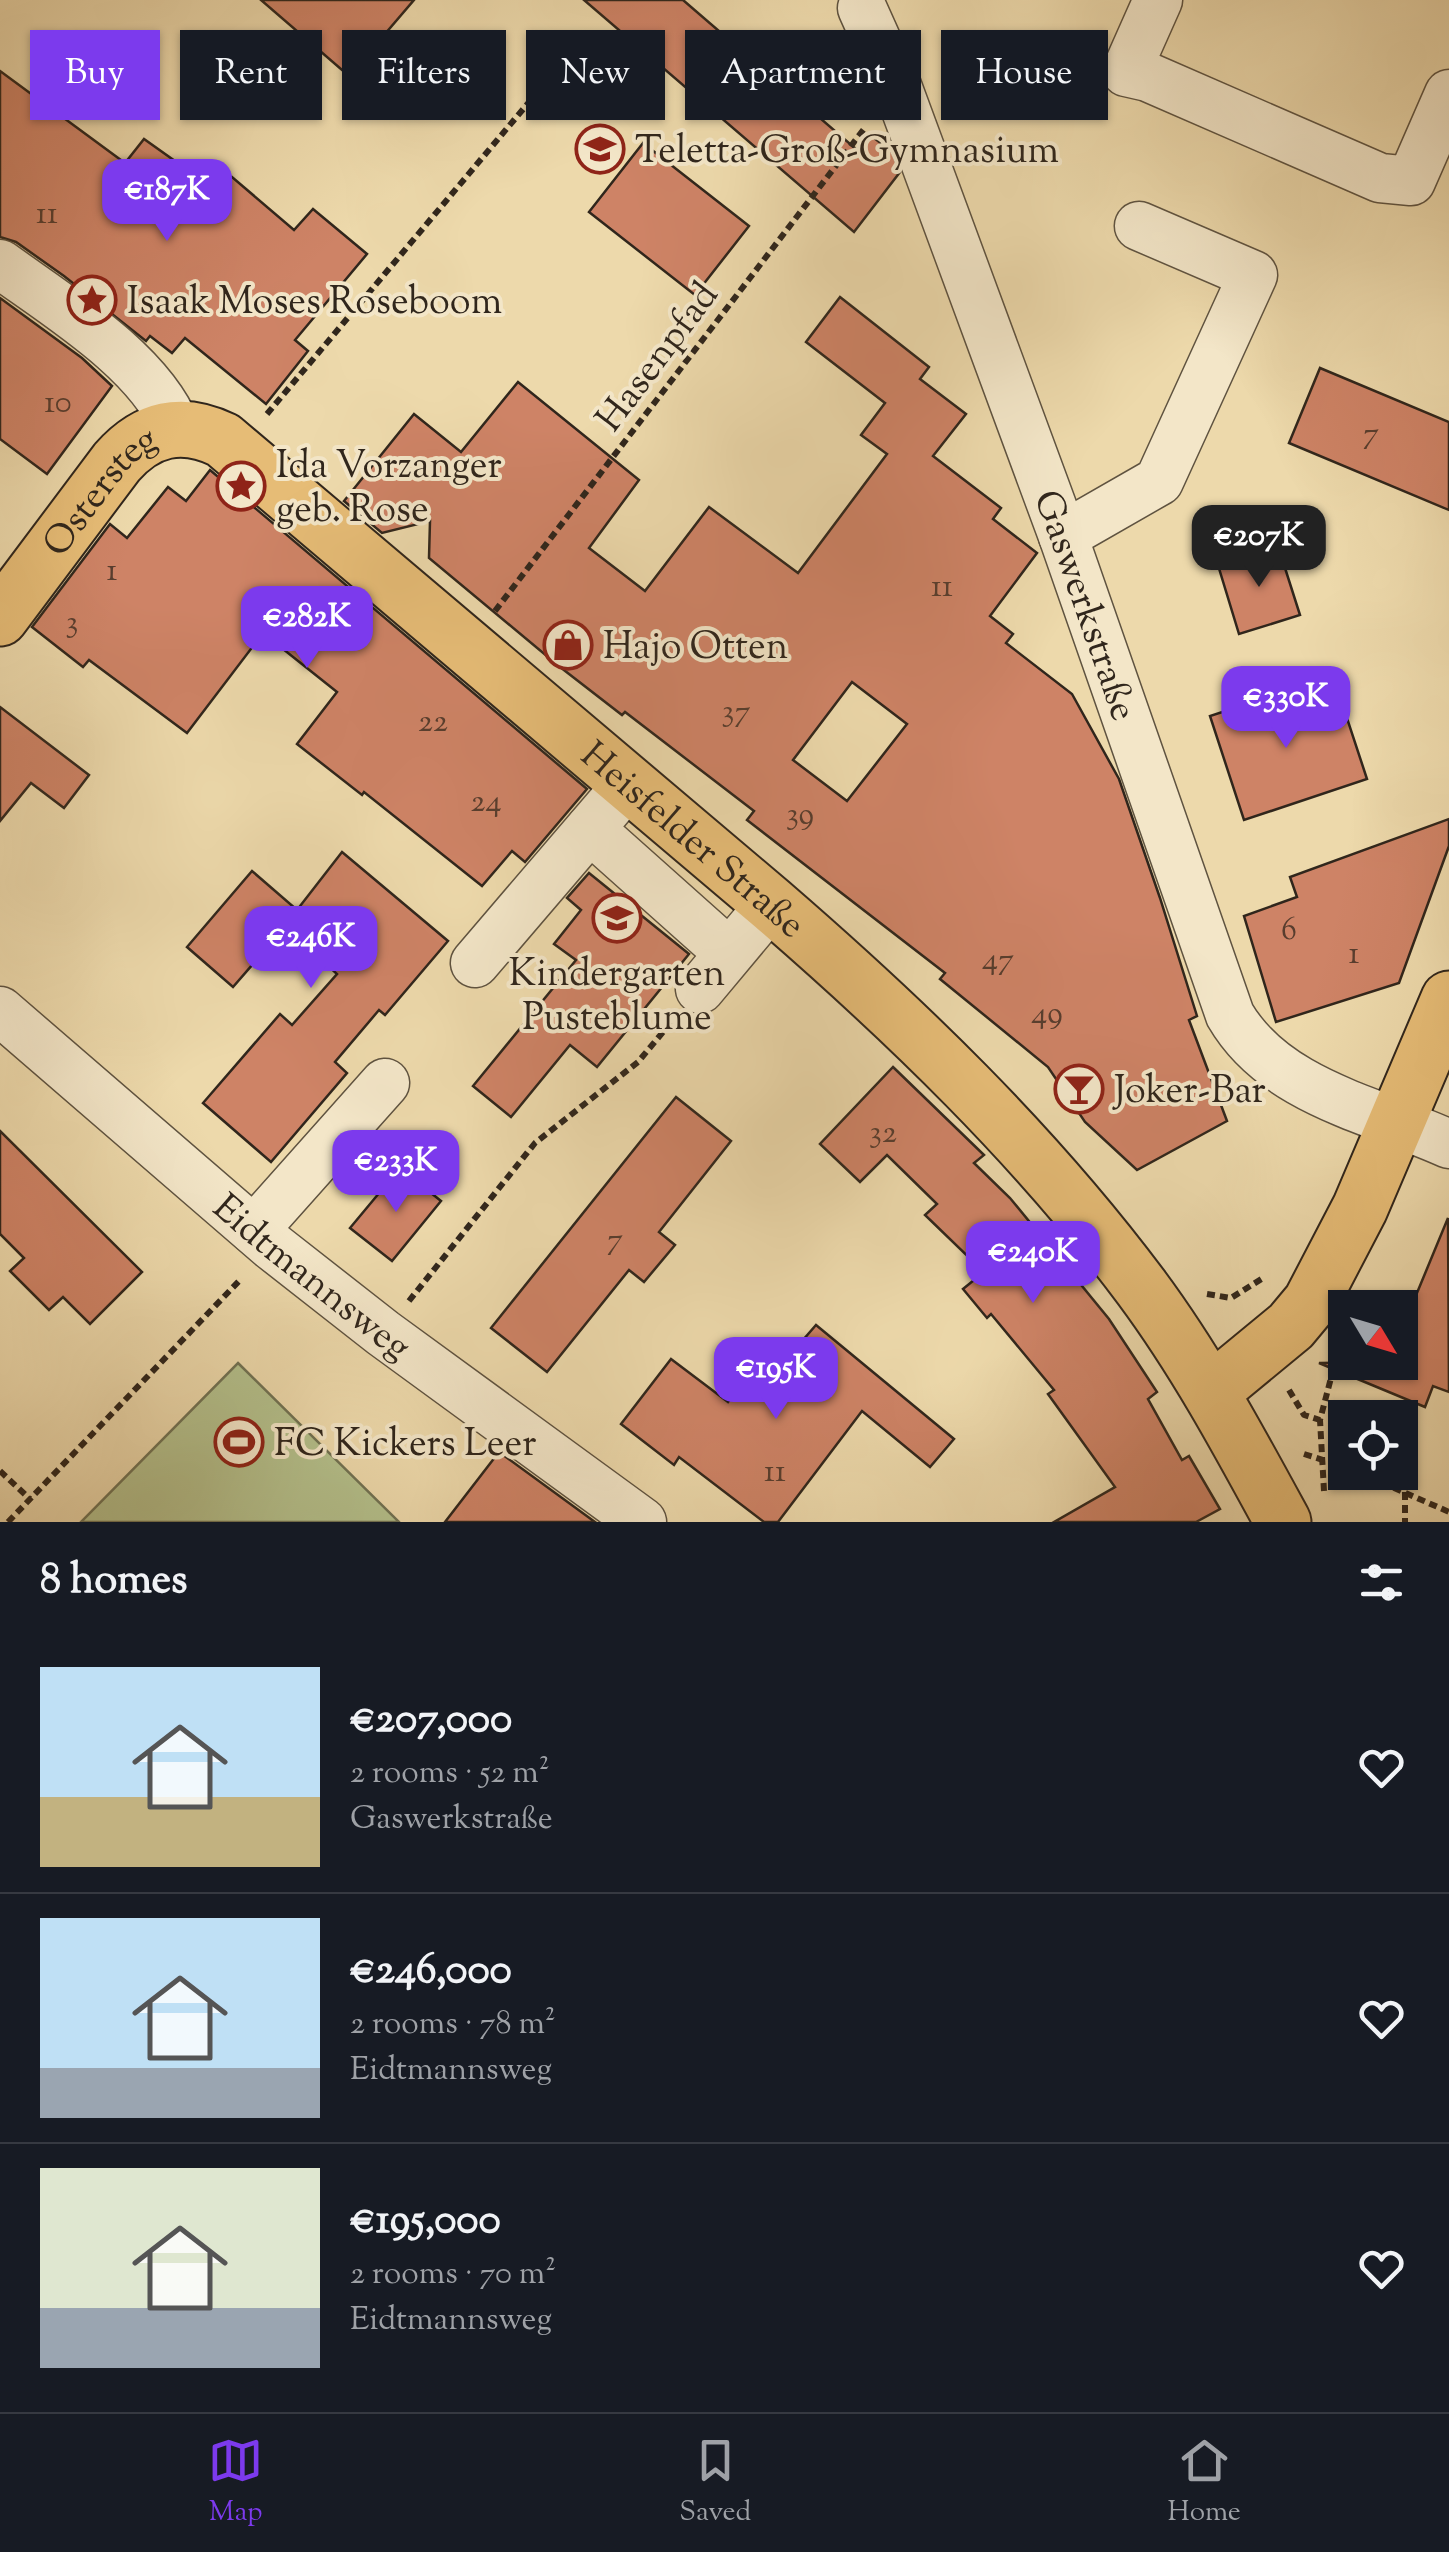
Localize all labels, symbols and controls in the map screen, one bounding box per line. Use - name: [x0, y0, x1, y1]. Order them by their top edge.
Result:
- chip: Buy: [30, 30, 160, 120]
- chip: Rent: [180, 30, 322, 120]
- chip: Filters: [342, 30, 506, 120]
- chip: New: [526, 30, 665, 120]
- chip: Apartment: [685, 30, 921, 120]
- chip: House: [941, 30, 1108, 120]
- school or university icon: Teletta-Groß-Gymnasium: [574, 123, 626, 175]
- place label: Teletta-Groß-Gymnasium: [635, 126, 1059, 180]
- pin: €187K: [97, 159, 237, 244]
- text: €187K: [124, 168, 210, 214]
- house number: 11: [36, 192, 58, 238]
- street label: Hasenpfad: [585, 272, 733, 445]
- place icon: Isaak Moses Roseboom: [66, 274, 118, 326]
- place label: Isaak Moses Roseboom: [127, 277, 502, 331]
- house number: 10: [44, 381, 72, 427]
- house number: 7: [1363, 412, 1379, 458]
- street label: Ostersteg: [32, 414, 168, 570]
- place label: Ida Vorzanger geb. Rose: [276, 441, 502, 539]
- place icon: Ida Vorzanger geb. Rose: [215, 460, 267, 512]
- street label: Gaswerkstraße: [1017, 483, 1148, 729]
- pin: €207K: [1189, 505, 1329, 590]
- text: €207K: [1214, 514, 1304, 560]
- house number: 1: [107, 549, 118, 595]
- house number: 11: [931, 565, 953, 611]
- pin: €282K: [237, 586, 377, 671]
- text: €282K: [263, 595, 351, 641]
- house number: 3: [66, 601, 78, 647]
- shop icon: Hajo Otten: [542, 619, 594, 671]
- place label: Hajo Otten: [603, 622, 788, 676]
- pin: €330K: [1216, 666, 1356, 751]
- text: €330K: [1243, 675, 1329, 721]
- house number: 37: [722, 690, 750, 736]
- house number: 22: [418, 700, 448, 746]
- street label: Heisfelder Straße: [567, 731, 816, 953]
- house number: 24: [470, 780, 502, 826]
- house number: 39: [786, 793, 814, 839]
- school or university icon: Kindergarten Pusteblume: [591, 892, 643, 944]
- pin: €246K: [241, 906, 381, 991]
- house number: 6: [1281, 908, 1297, 954]
- text: €246K: [266, 915, 356, 961]
- house number: 1: [1349, 932, 1360, 978]
- house number: 47: [982, 938, 1014, 984]
- place label: Kindergarten Pusteblume: [509, 949, 725, 1047]
- house number: 49: [1031, 992, 1063, 1038]
- bar icon: Joker-Bar: [1053, 1063, 1105, 1115]
- place label: Joker-Bar: [1112, 1066, 1266, 1120]
- house number: 32: [869, 1111, 897, 1157]
- pin: €233K: [326, 1130, 466, 1215]
- text: €233K: [354, 1139, 438, 1185]
- street label: Eidtmannsweg: [199, 1183, 420, 1375]
- house number: 7: [607, 1218, 623, 1264]
- pin: €240K: [963, 1221, 1103, 1306]
- text: €240K: [988, 1230, 1078, 1276]
- north arrow: [1328, 1290, 1418, 1380]
- map controls: [1328, 1290, 1418, 1490]
- pin: €195K: [706, 1337, 846, 1422]
- text: €195K: [736, 1346, 816, 1392]
- button: locate: [1328, 1400, 1418, 1490]
- sports icon: FC Kickers Leer: [213, 1416, 265, 1468]
- place label: FC Kickers Leer: [274, 1419, 536, 1473]
- house number: 11: [764, 1450, 786, 1496]
- text: 8 homes: [40, 1552, 188, 1612]
- icon: filters: [1354, 1555, 1409, 1610]
- text: €207,000: [350, 1691, 512, 1751]
- icon: home: [120, 1707, 240, 1827]
- icon: heart: [1354, 1740, 1409, 1795]
- text: 2 rooms · 52 m²: [350, 1751, 550, 1797]
- text: Gaswerkstraße: [350, 1797, 553, 1843]
- text: €246,000: [350, 1942, 512, 2002]
- icon: home: [120, 1958, 240, 2078]
- icon: heart: [1354, 1991, 1409, 2046]
- text: 2 rooms · 78 m²: [350, 2002, 556, 2048]
- text: Eidtmannsweg: [350, 2048, 552, 2094]
- text: €195,000: [350, 2192, 501, 2252]
- icon: home: [120, 2208, 240, 2328]
- icon: heart: [1354, 2241, 1409, 2296]
- text: 2 rooms · 70 m²: [350, 2252, 556, 2298]
- text: Eidtmannsweg: [350, 2298, 552, 2344]
- tab: Map: [208, 2433, 263, 2533]
- tab: Saved: [679, 2433, 751, 2533]
- tab: Home: [1167, 2433, 1241, 2533]

